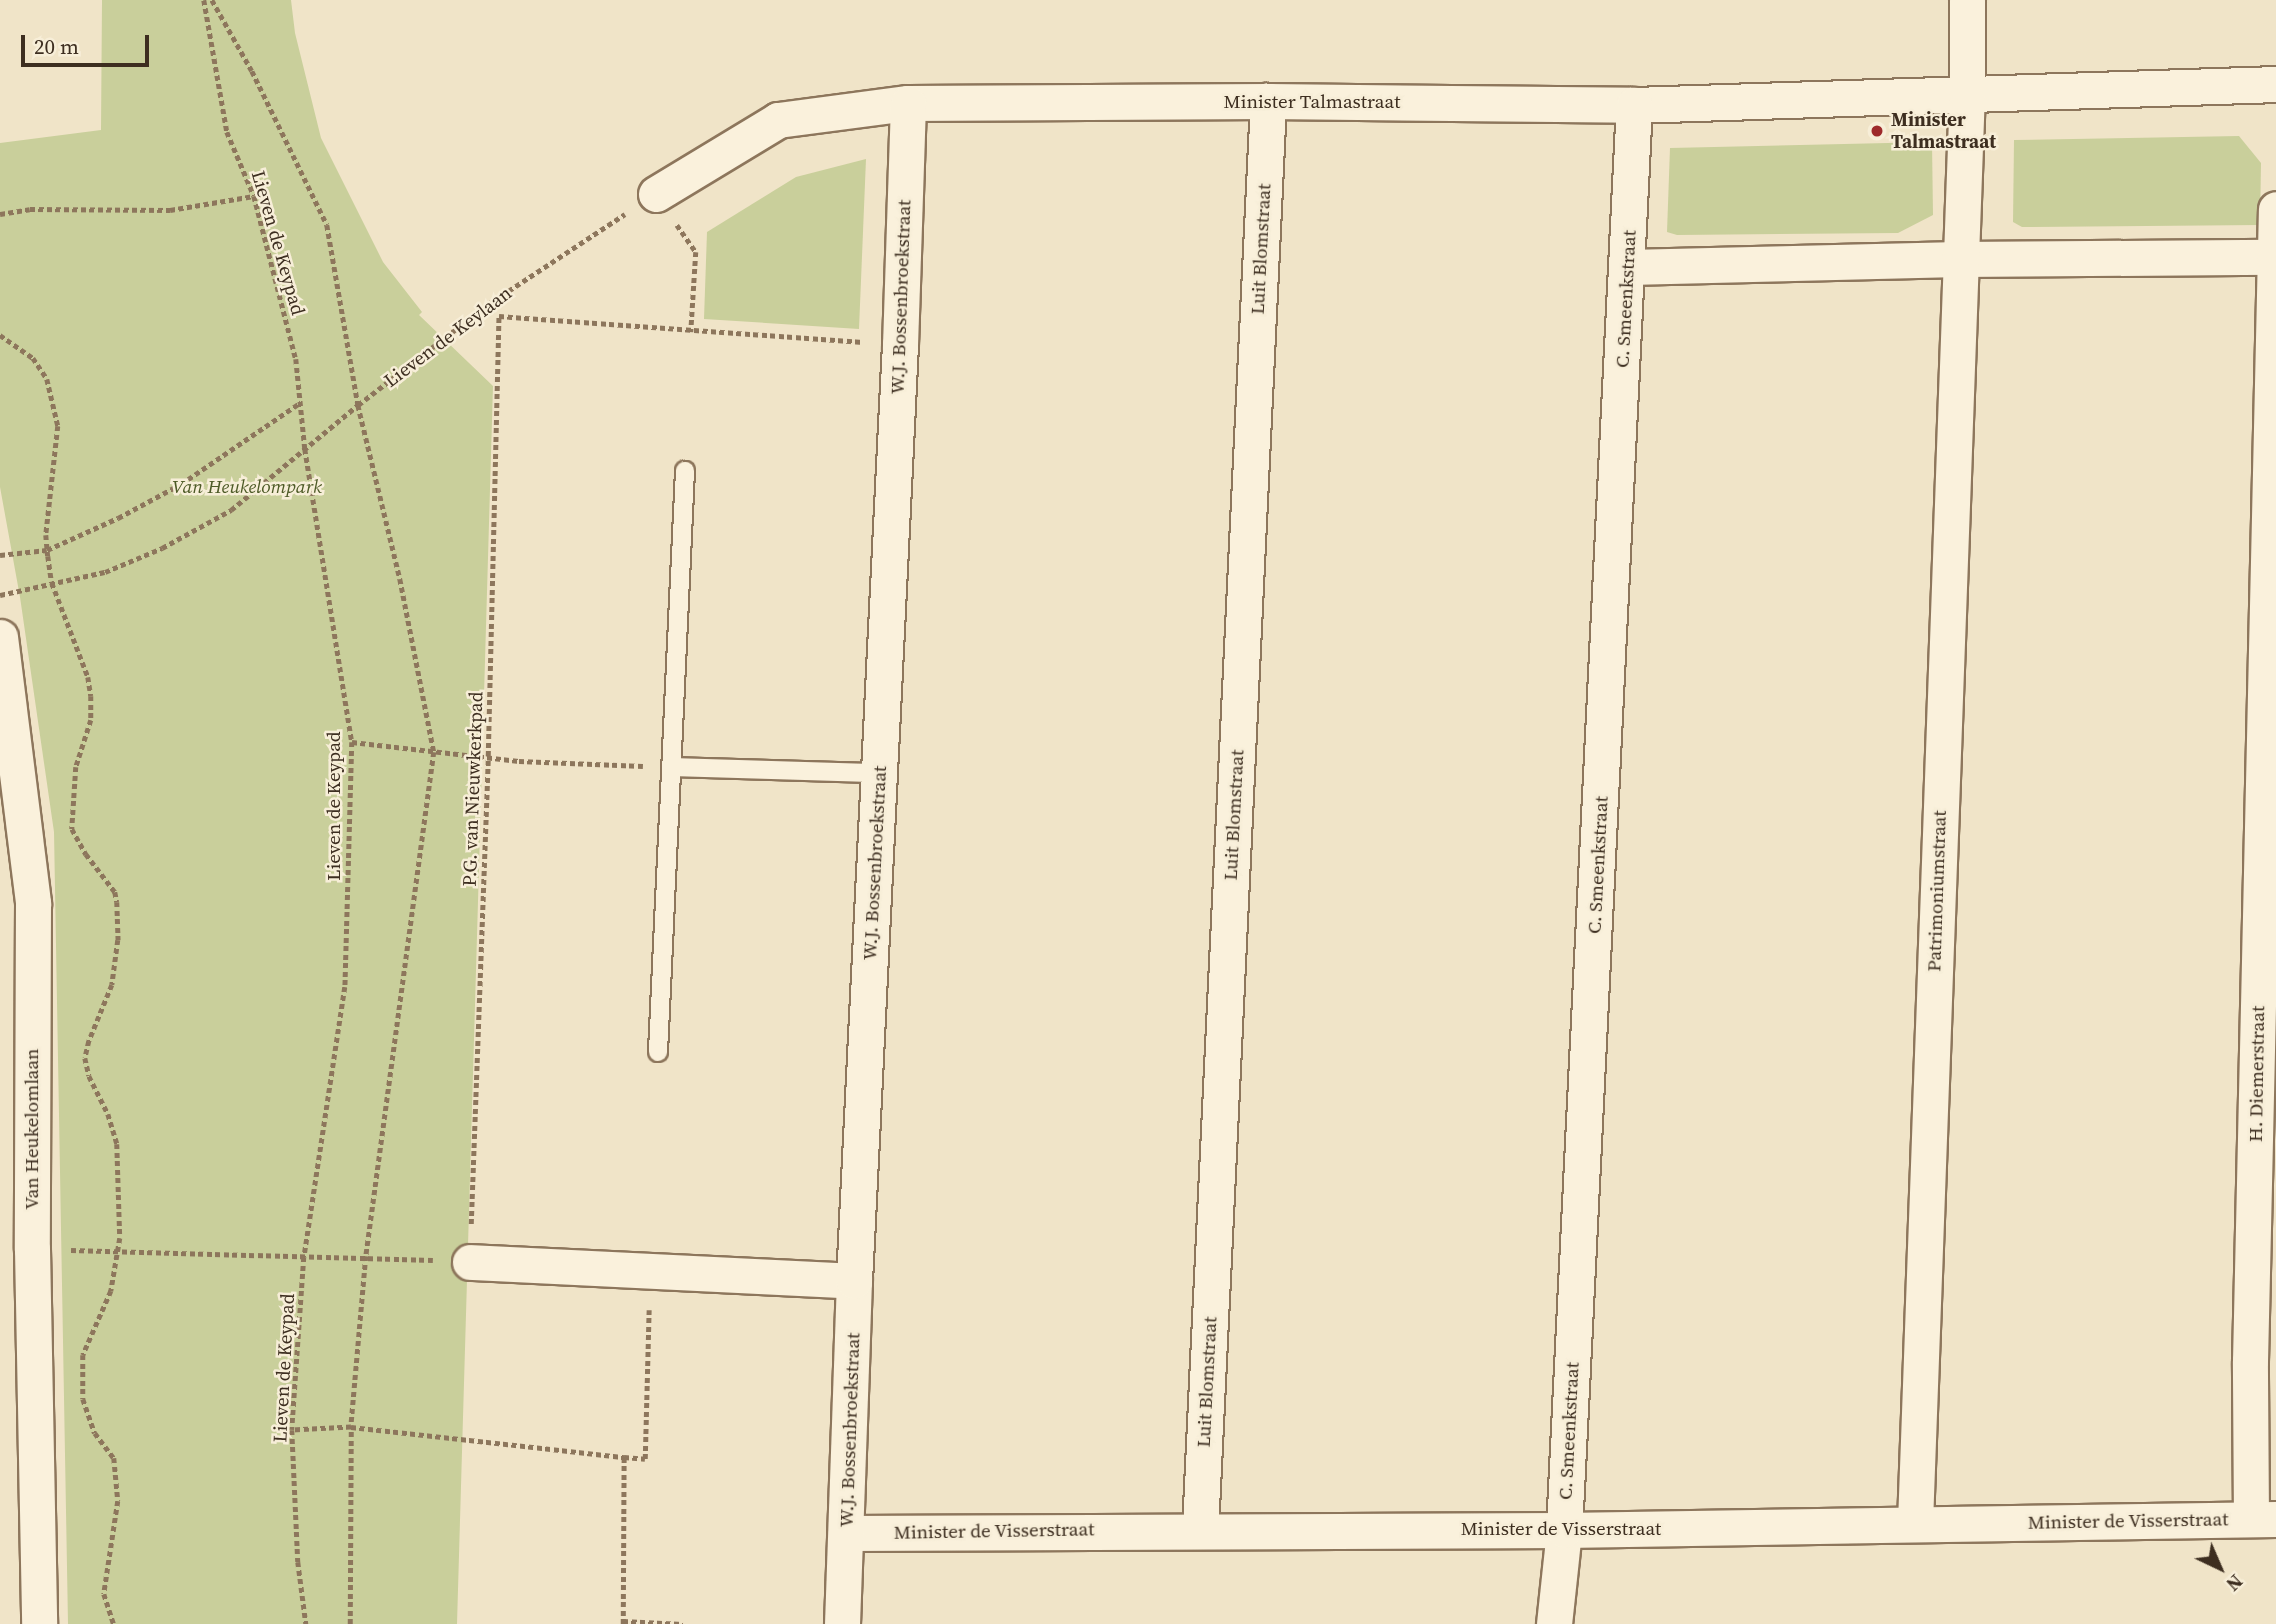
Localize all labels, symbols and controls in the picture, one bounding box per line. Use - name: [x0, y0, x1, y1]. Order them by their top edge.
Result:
- scale bar: [24, 21, 152, 65]
- text: 20 m: [34, 32, 79, 61]
- street label: Minister Talmastraat: [1223, 91, 1401, 113]
- place label: Minister Talmastraat: [1891, 109, 1996, 153]
- marker: Minister Talmastraat: [1869, 123, 1885, 139]
- street label: Lieven de Keypad: [246, 168, 310, 318]
- street label: Luit Blomstraat: [1246, 183, 1276, 315]
- street label: W.J. Bossenbroekstraat: [886, 199, 916, 395]
- street label: C. Smeenkstraat: [1611, 230, 1641, 368]
- street label: Lieven de Keylaan: [380, 282, 516, 392]
- park label: Van Heukelompark: [172, 476, 322, 498]
- street label: P.G. van Nieuwkerkpad: [458, 691, 488, 887]
- street label: Lieven de Keypad: [323, 731, 345, 881]
- street label: Luit Blomstraat: [1219, 749, 1249, 881]
- street label: W.J. Bossenbroekstraat: [859, 765, 891, 961]
- street label: C. Smeenkstraat: [1583, 796, 1613, 934]
- street label: Patrimoniumstraat: [1923, 810, 1951, 972]
- street label: H. Diemerstraat: [2244, 1006, 2270, 1142]
- street label: Van Heukelomlaan: [21, 1048, 43, 1210]
- street label: Lieven de Keypad: [269, 1293, 299, 1443]
- street label: Luit Blomstraat: [1192, 1316, 1222, 1448]
- street label: W.J. Bossenbroekstraat: [835, 1332, 865, 1528]
- street label: C. Smeenkstraat: [1554, 1362, 1584, 1500]
- street label: Minister de Visserstraat: [2027, 1508, 2229, 1534]
- street label: Minister de Visserstraat: [893, 1518, 1095, 1544]
- street label: Minister de Visserstraat: [1460, 1518, 1662, 1540]
- north arrow: [2185, 1533, 2255, 1603]
- text: N: [2221, 1569, 2249, 1597]

